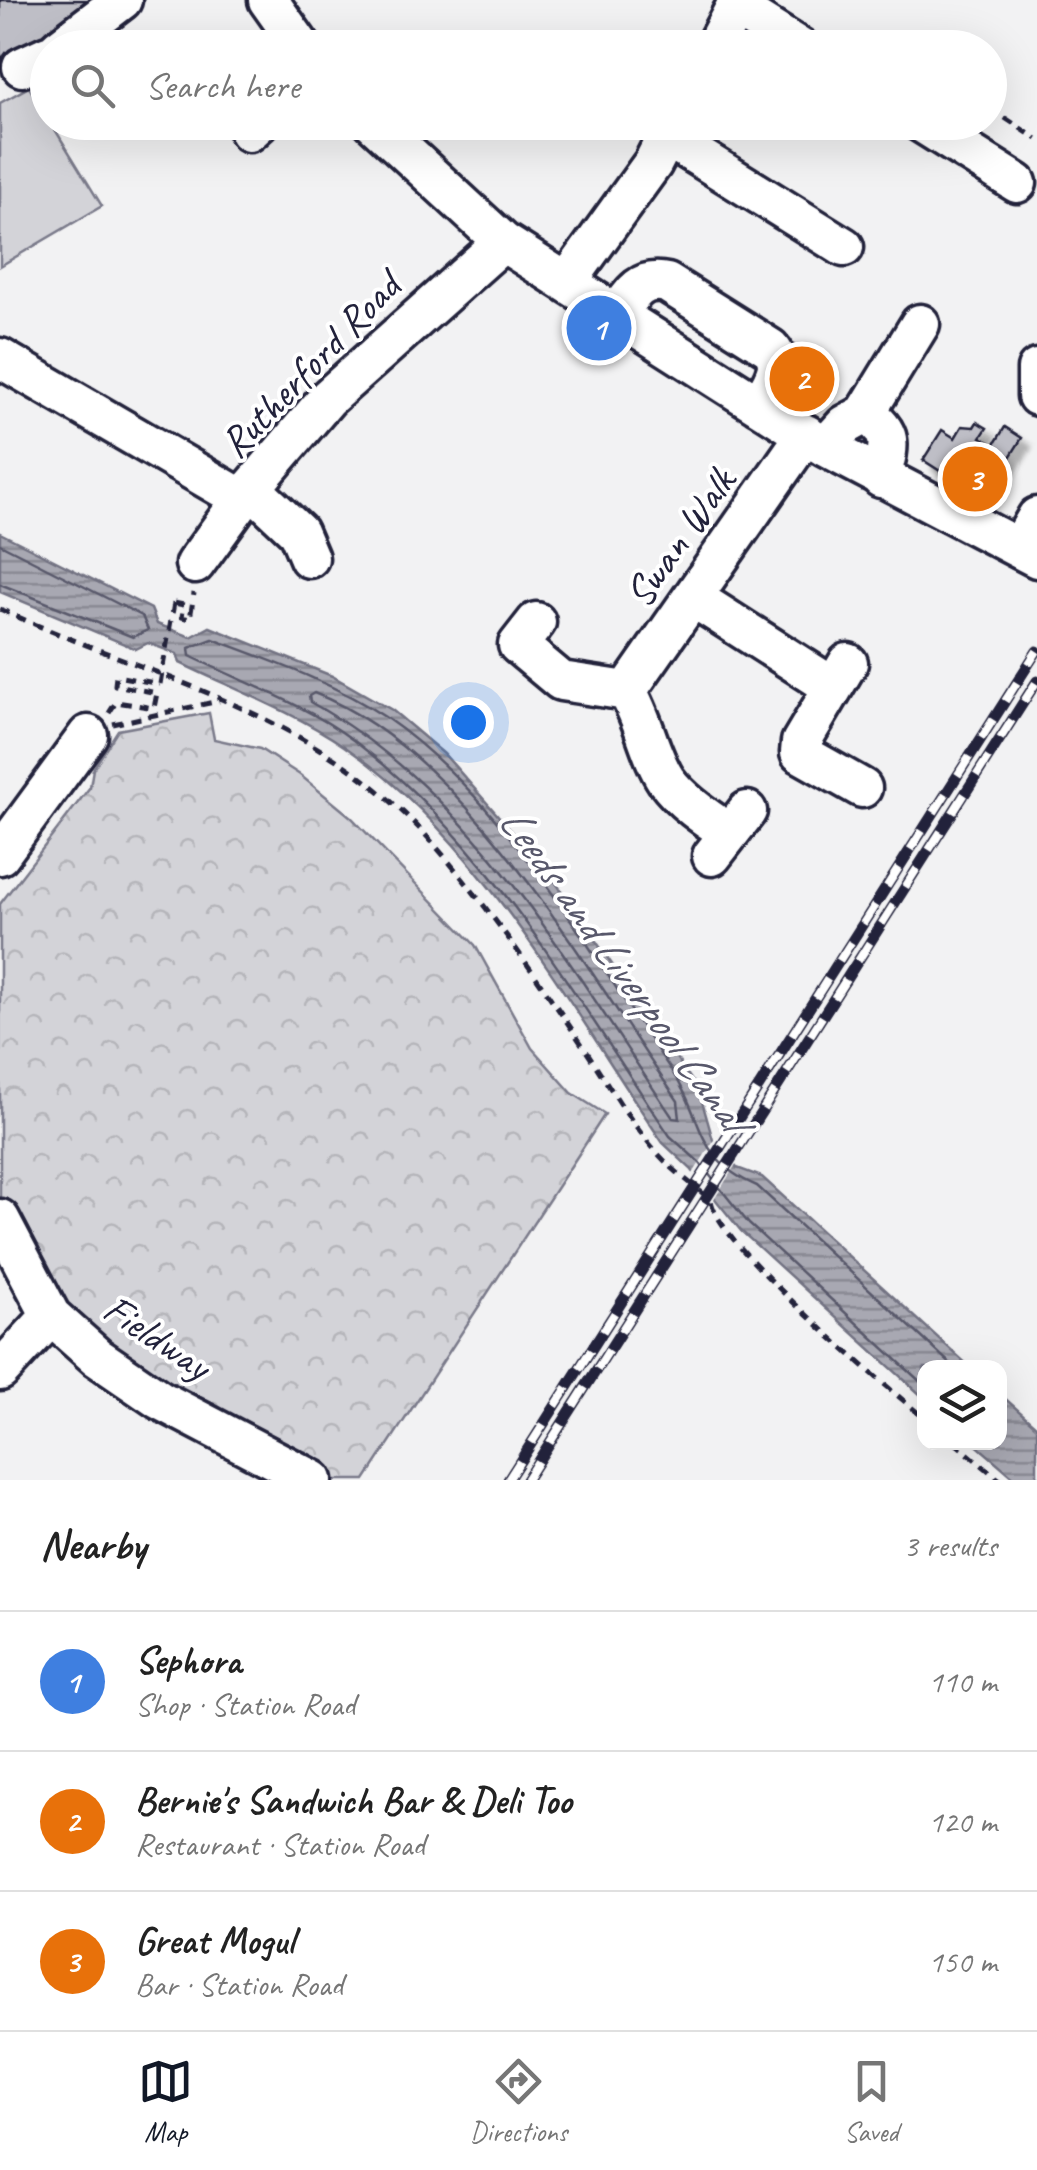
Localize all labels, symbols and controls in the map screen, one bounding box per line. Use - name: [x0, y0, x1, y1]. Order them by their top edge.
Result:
- search box: [30, 30, 1007, 140]
- icon: search: [65, 58, 120, 113]
- text: Search here: [145, 62, 300, 109]
- street label: Rutherford Road: [208, 256, 416, 469]
- pin: 1: [566, 290, 632, 366]
- pin: 2: [770, 342, 834, 416]
- pin: 3: [942, 442, 1008, 516]
- street label: Swan Walk: [613, 455, 749, 618]
- your location: [443, 697, 494, 748]
- water label: Leeds and Liverpool Canal: [486, 795, 768, 1153]
- street label: Fieldway: [93, 1282, 224, 1394]
- map controls: [917, 1360, 1007, 1450]
- button: layers: [917, 1360, 1007, 1450]
- text: Nearby: [40, 1519, 146, 1572]
- text: 3 results: [903, 1525, 997, 1566]
- text: Sephora: [135, 1637, 241, 1684]
- text: 1: [65, 1661, 80, 1702]
- text: 110 m: [928, 1661, 997, 1702]
- text: Shop · Station Road: [135, 1684, 355, 1725]
- text: Bernie's Sandwich Bar & Deli Too: [135, 1777, 571, 1824]
- text: 2: [65, 1801, 80, 1842]
- text: 120 m: [928, 1801, 997, 1842]
- text: Restaurant · Station Road: [135, 1824, 425, 1865]
- text: Great Mogul: [135, 1917, 294, 1964]
- text: 3: [65, 1941, 80, 1982]
- text: 150 m: [928, 1941, 997, 1982]
- text: Bar · Station Road: [135, 1964, 343, 2005]
- tab: Map: [138, 2054, 193, 2149]
- tab: Directions: [470, 2054, 567, 2149]
- tab: Saved: [844, 2054, 899, 2149]

